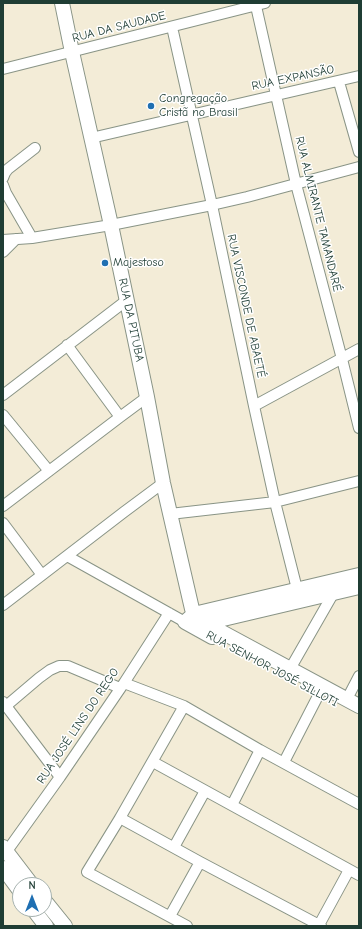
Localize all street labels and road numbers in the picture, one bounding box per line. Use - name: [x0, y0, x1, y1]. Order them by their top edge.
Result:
- street label: RUA DA SAUDADE: [71, 8, 167, 46]
- street label: RUA EXPANSÃO: [250, 62, 336, 94]
- street label: RUA ALMIRANTE TAMANDARÉ: [292, 135, 344, 293]
- street label: RUA VISCONDE DE ABAETÉ: [224, 233, 268, 379]
- street label: RUA DA PITUBA: [115, 277, 147, 363]
- street label: RUA SENHOR JOSÉ SILLOTI: [203, 628, 341, 710]
- street label: RUA JOSÉ LINS DO REGO: [34, 665, 122, 787]

